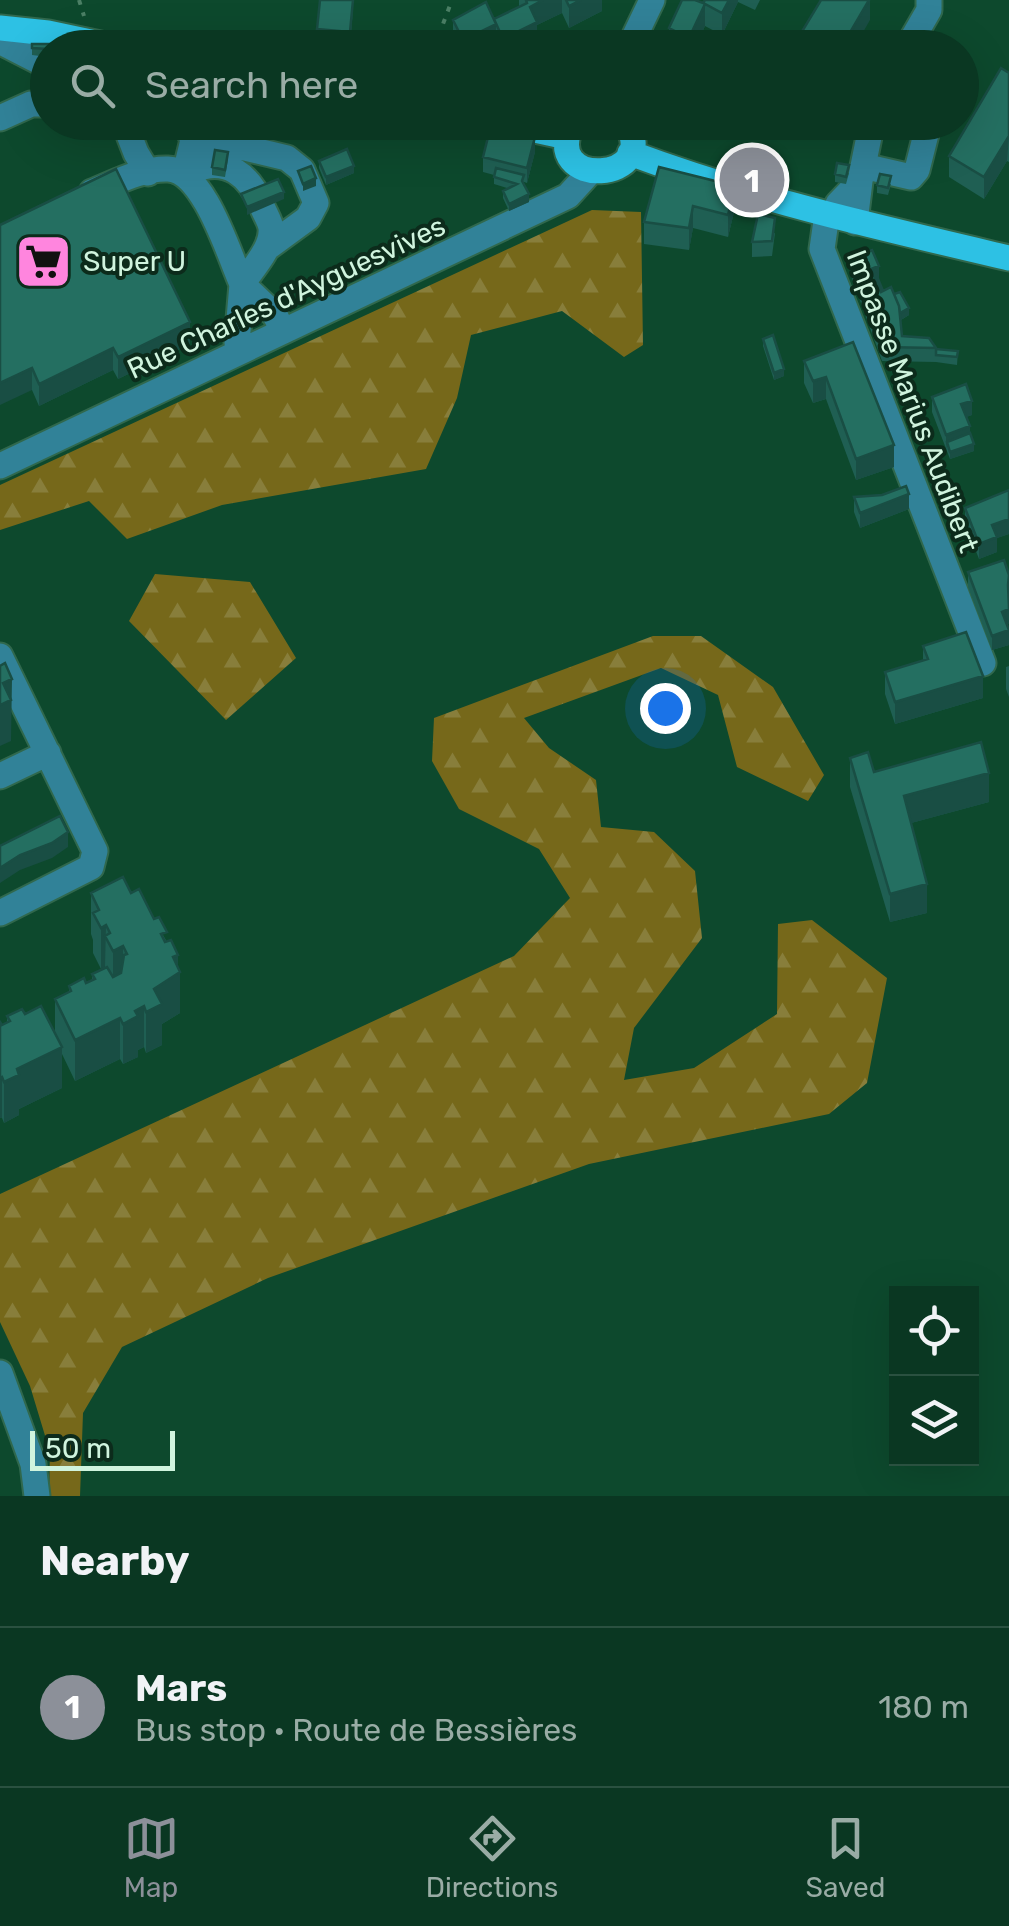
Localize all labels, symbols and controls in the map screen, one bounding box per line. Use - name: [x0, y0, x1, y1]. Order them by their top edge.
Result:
- search box: [30, 30, 979, 140]
- icon: search: [65, 58, 120, 113]
- text: Search here: [145, 62, 358, 108]
- pin: 1: [720, 142, 784, 218]
- street label: Rue Charles d'Ayguesvives: [122, 209, 450, 386]
- supermarket icon: Super U: [14, 231, 74, 291]
- place label: Super U: [83, 245, 186, 278]
- street label: Impasse Marius Audibert: [840, 245, 985, 557]
- your location: [640, 683, 691, 734]
- map controls: [889, 1286, 979, 1466]
- button: locate: [889, 1286, 979, 1376]
- button: layers: [889, 1376, 979, 1466]
- scale bar: [30, 1426, 175, 1470]
- text: 50 m: [45, 1432, 111, 1465]
- text: Nearby: [40, 1536, 190, 1586]
- text: Mars: [135, 1665, 227, 1711]
- text: 1: [65, 1688, 80, 1726]
- text: 180 m: [878, 1688, 969, 1726]
- text: Bus stop · Route de Bessières: [135, 1711, 577, 1749]
- tab: Map: [124, 1811, 179, 1904]
- tab: Directions: [426, 1811, 558, 1904]
- tab: Saved: [805, 1811, 885, 1904]

